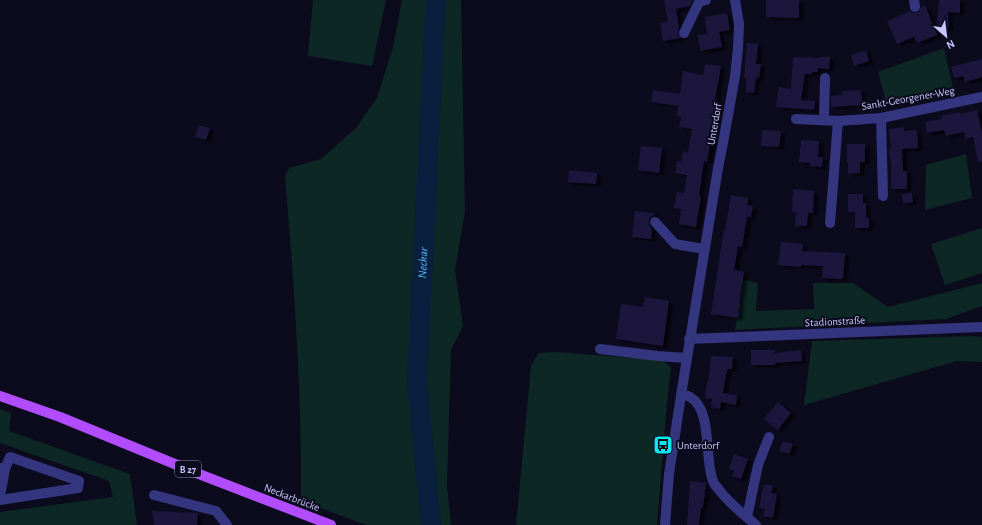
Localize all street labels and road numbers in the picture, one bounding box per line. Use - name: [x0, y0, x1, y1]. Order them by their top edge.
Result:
- street label: Sankt-Georgener-Weg: [861, 85, 956, 112]
- street label: Unterdorf: [705, 102, 724, 146]
- street label: Stadionstraße: [805, 314, 865, 329]
- road number: B 27: [175, 461, 201, 477]
- street label: Neckarbrücke: [262, 482, 321, 513]

